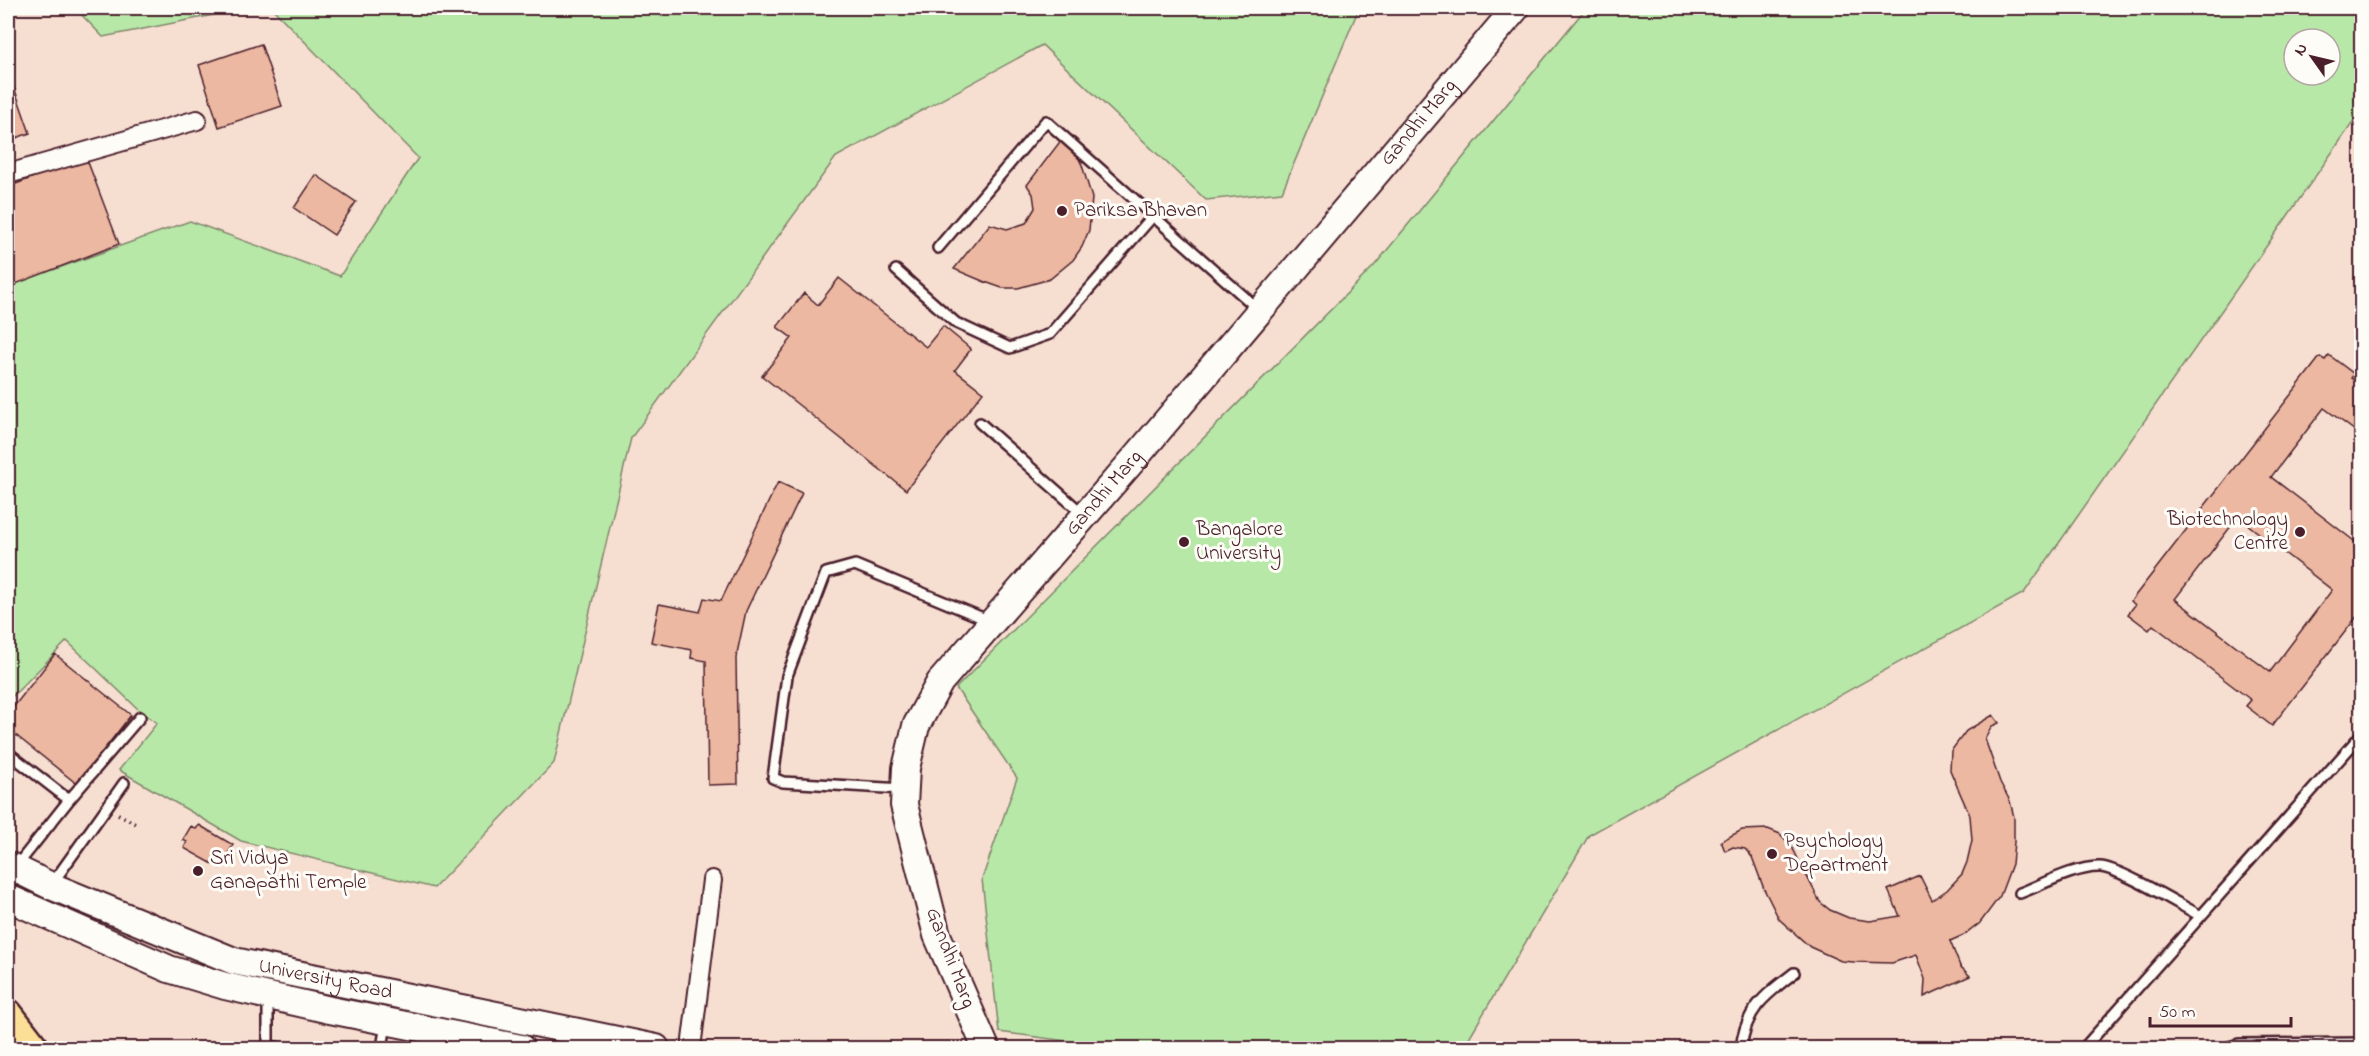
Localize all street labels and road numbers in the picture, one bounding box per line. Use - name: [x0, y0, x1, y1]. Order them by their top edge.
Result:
- street label: Gandhi Marg: [1373, 73, 1466, 173]
- street label: Gandhi Marg: [1058, 443, 1152, 543]
- street label: Gandhi Marg: [915, 903, 983, 1013]
- street label: University Road: [256, 951, 395, 1008]

